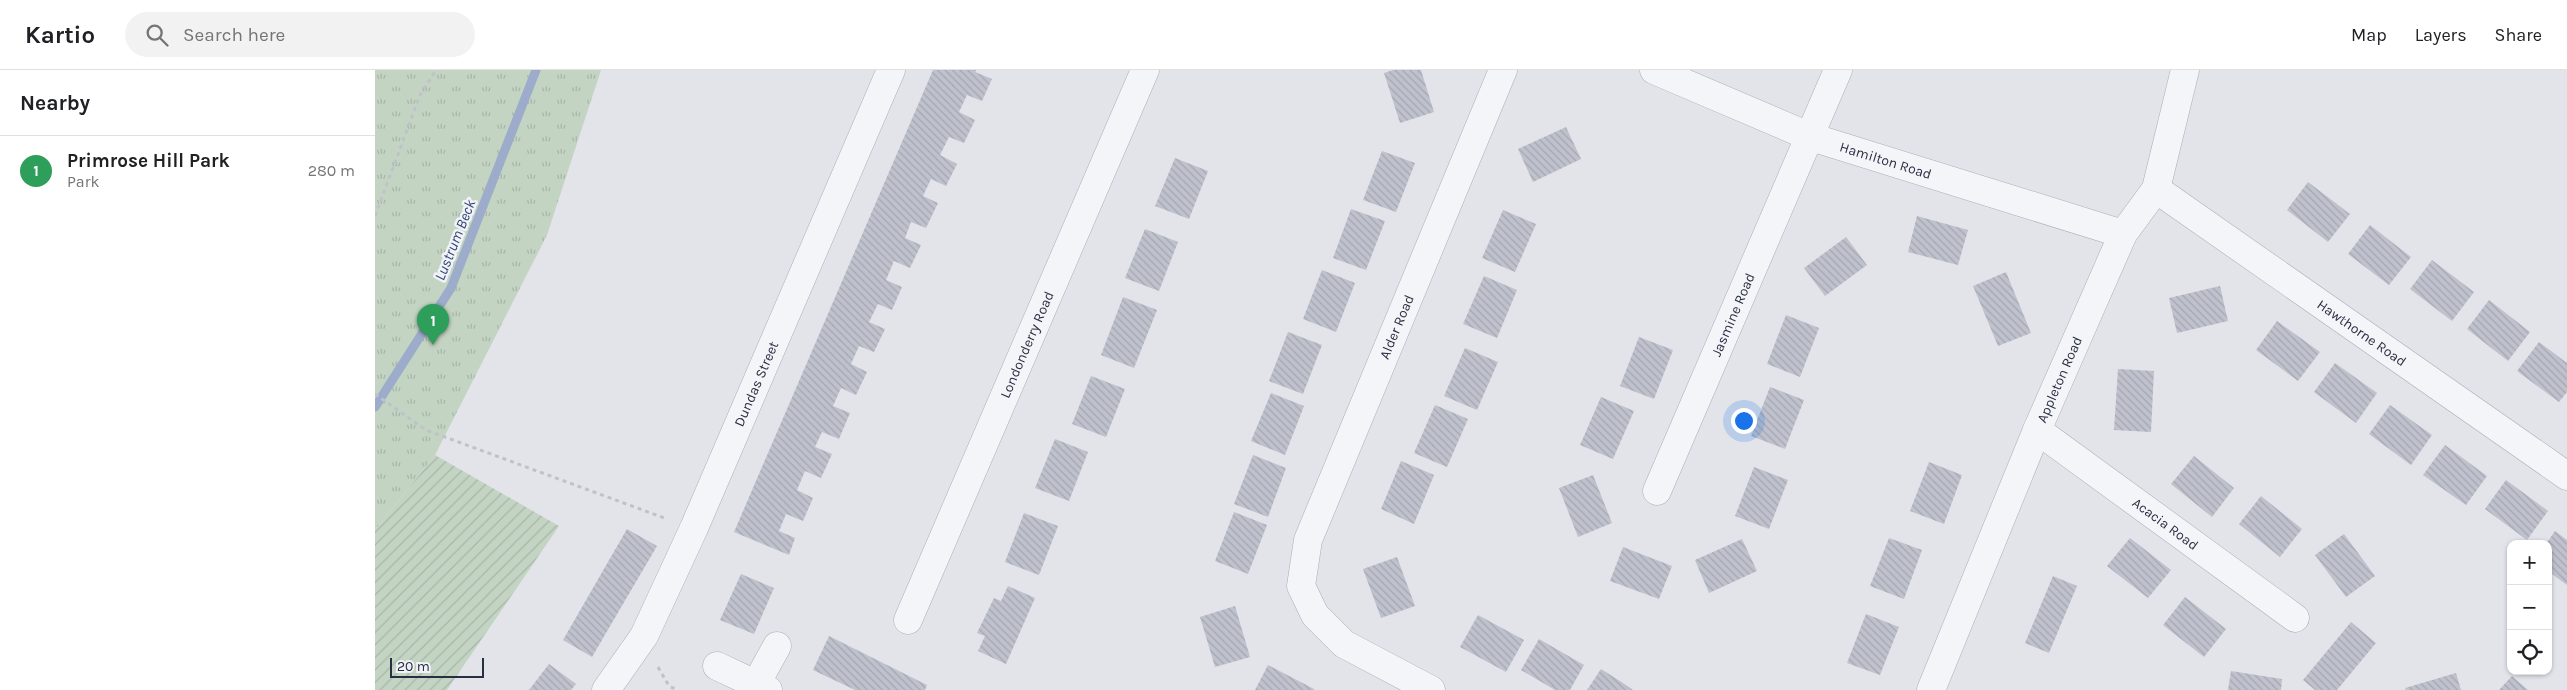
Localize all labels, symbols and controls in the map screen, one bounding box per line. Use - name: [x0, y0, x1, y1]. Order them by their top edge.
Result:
- search box: [125, 12, 475, 57]
- text: Kartio: [25, 21, 95, 49]
- icon: search: [143, 21, 171, 49]
- text: Search here: [183, 24, 285, 46]
- text: Map: [2351, 24, 2387, 46]
- text: Layers: [2415, 24, 2467, 46]
- text: Share: [2495, 24, 2542, 46]
- text: Nearby: [20, 91, 90, 115]
- street label: Hamilton Road: [1838, 138, 1934, 183]
- text: Primrose Hill Park: [67, 150, 230, 172]
- text: 1: [33, 161, 39, 180]
- text: 280 m: [308, 161, 355, 180]
- text: Park: [67, 172, 99, 191]
- water label: Lustrum Beck: [431, 197, 480, 283]
- street label: Jasmine Road: [1707, 270, 1758, 359]
- street label: Londonderry Road: [996, 288, 1057, 401]
- street label: Alder Road: [1376, 292, 1417, 361]
- street label: Hawthorne Road: [2314, 296, 2410, 370]
- pin: 1: [417, 304, 449, 345]
- street label: Appleton Road: [2033, 334, 2086, 425]
- street label: Dundas Street: [730, 338, 782, 429]
- your location: [1731, 408, 1757, 434]
- street label: Acacia Road: [2129, 494, 2202, 553]
- map controls: [2507, 540, 2552, 675]
- button: +: [2507, 540, 2552, 585]
- button: −: [2507, 585, 2552, 630]
- button: locate: [2507, 630, 2552, 675]
- scale bar: [390, 655, 484, 678]
- text: 20 m: [397, 658, 430, 675]

